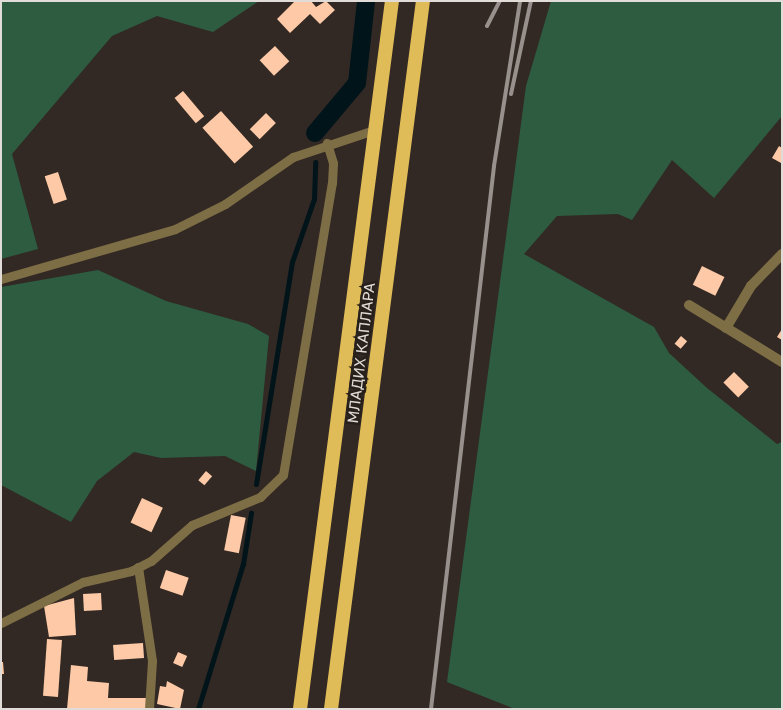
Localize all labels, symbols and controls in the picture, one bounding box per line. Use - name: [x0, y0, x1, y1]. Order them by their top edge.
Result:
- street label: МЛАДИХ КАПЛАРА: [343, 282, 379, 424]

